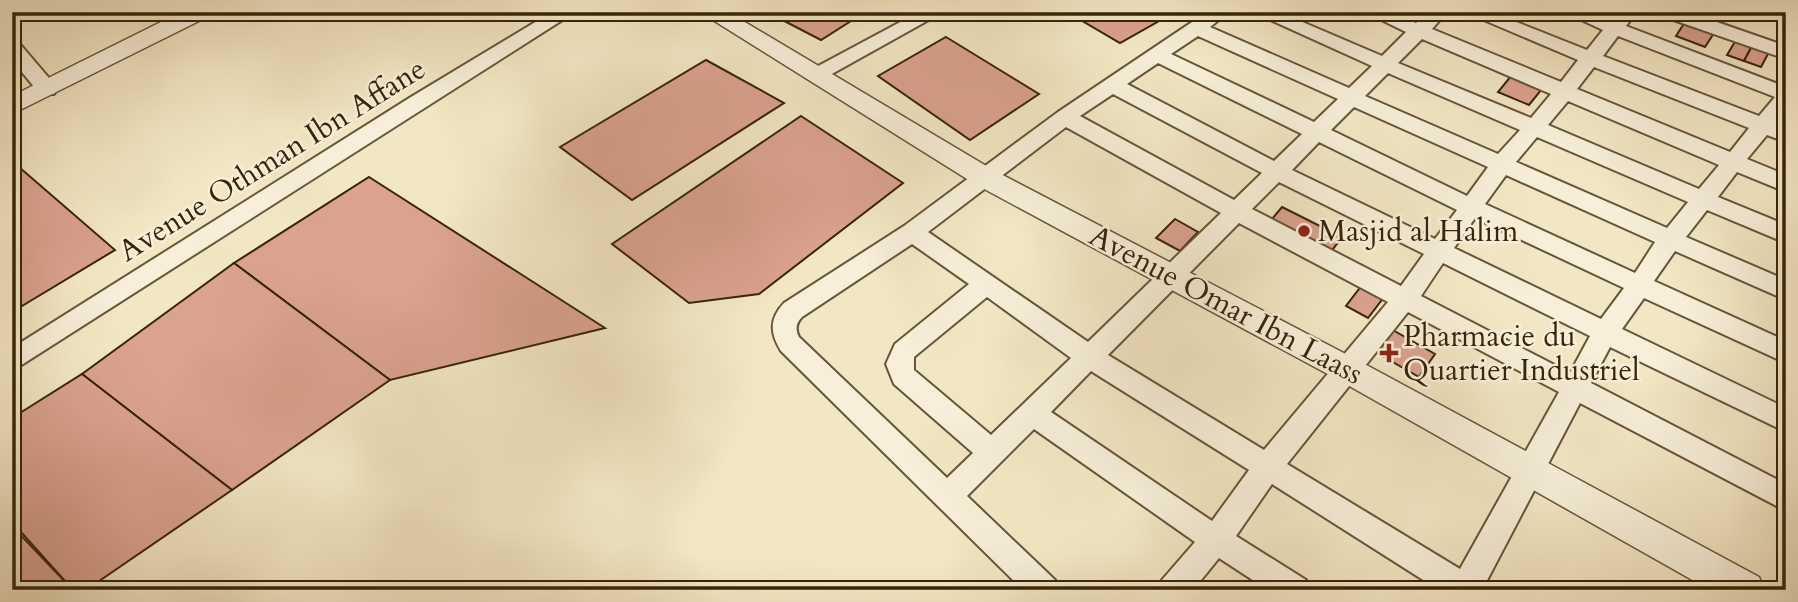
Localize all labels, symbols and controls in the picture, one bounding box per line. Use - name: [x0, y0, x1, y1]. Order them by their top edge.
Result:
- street label: Avenue Othman Ibn Affane: [111, 49, 433, 271]
- place label: Masjid al Halim: [1318, 211, 1519, 252]
- street label: Avenue Omar Ibn Laass: [1082, 215, 1370, 395]
- marker: Masjid al Halim: [1296, 223, 1312, 239]
- place label: Pharmacie du Quartier Industriel: [1403, 316, 1640, 391]
- marker: Pharmacie du Quartier Industriel: [1381, 345, 1397, 361]

